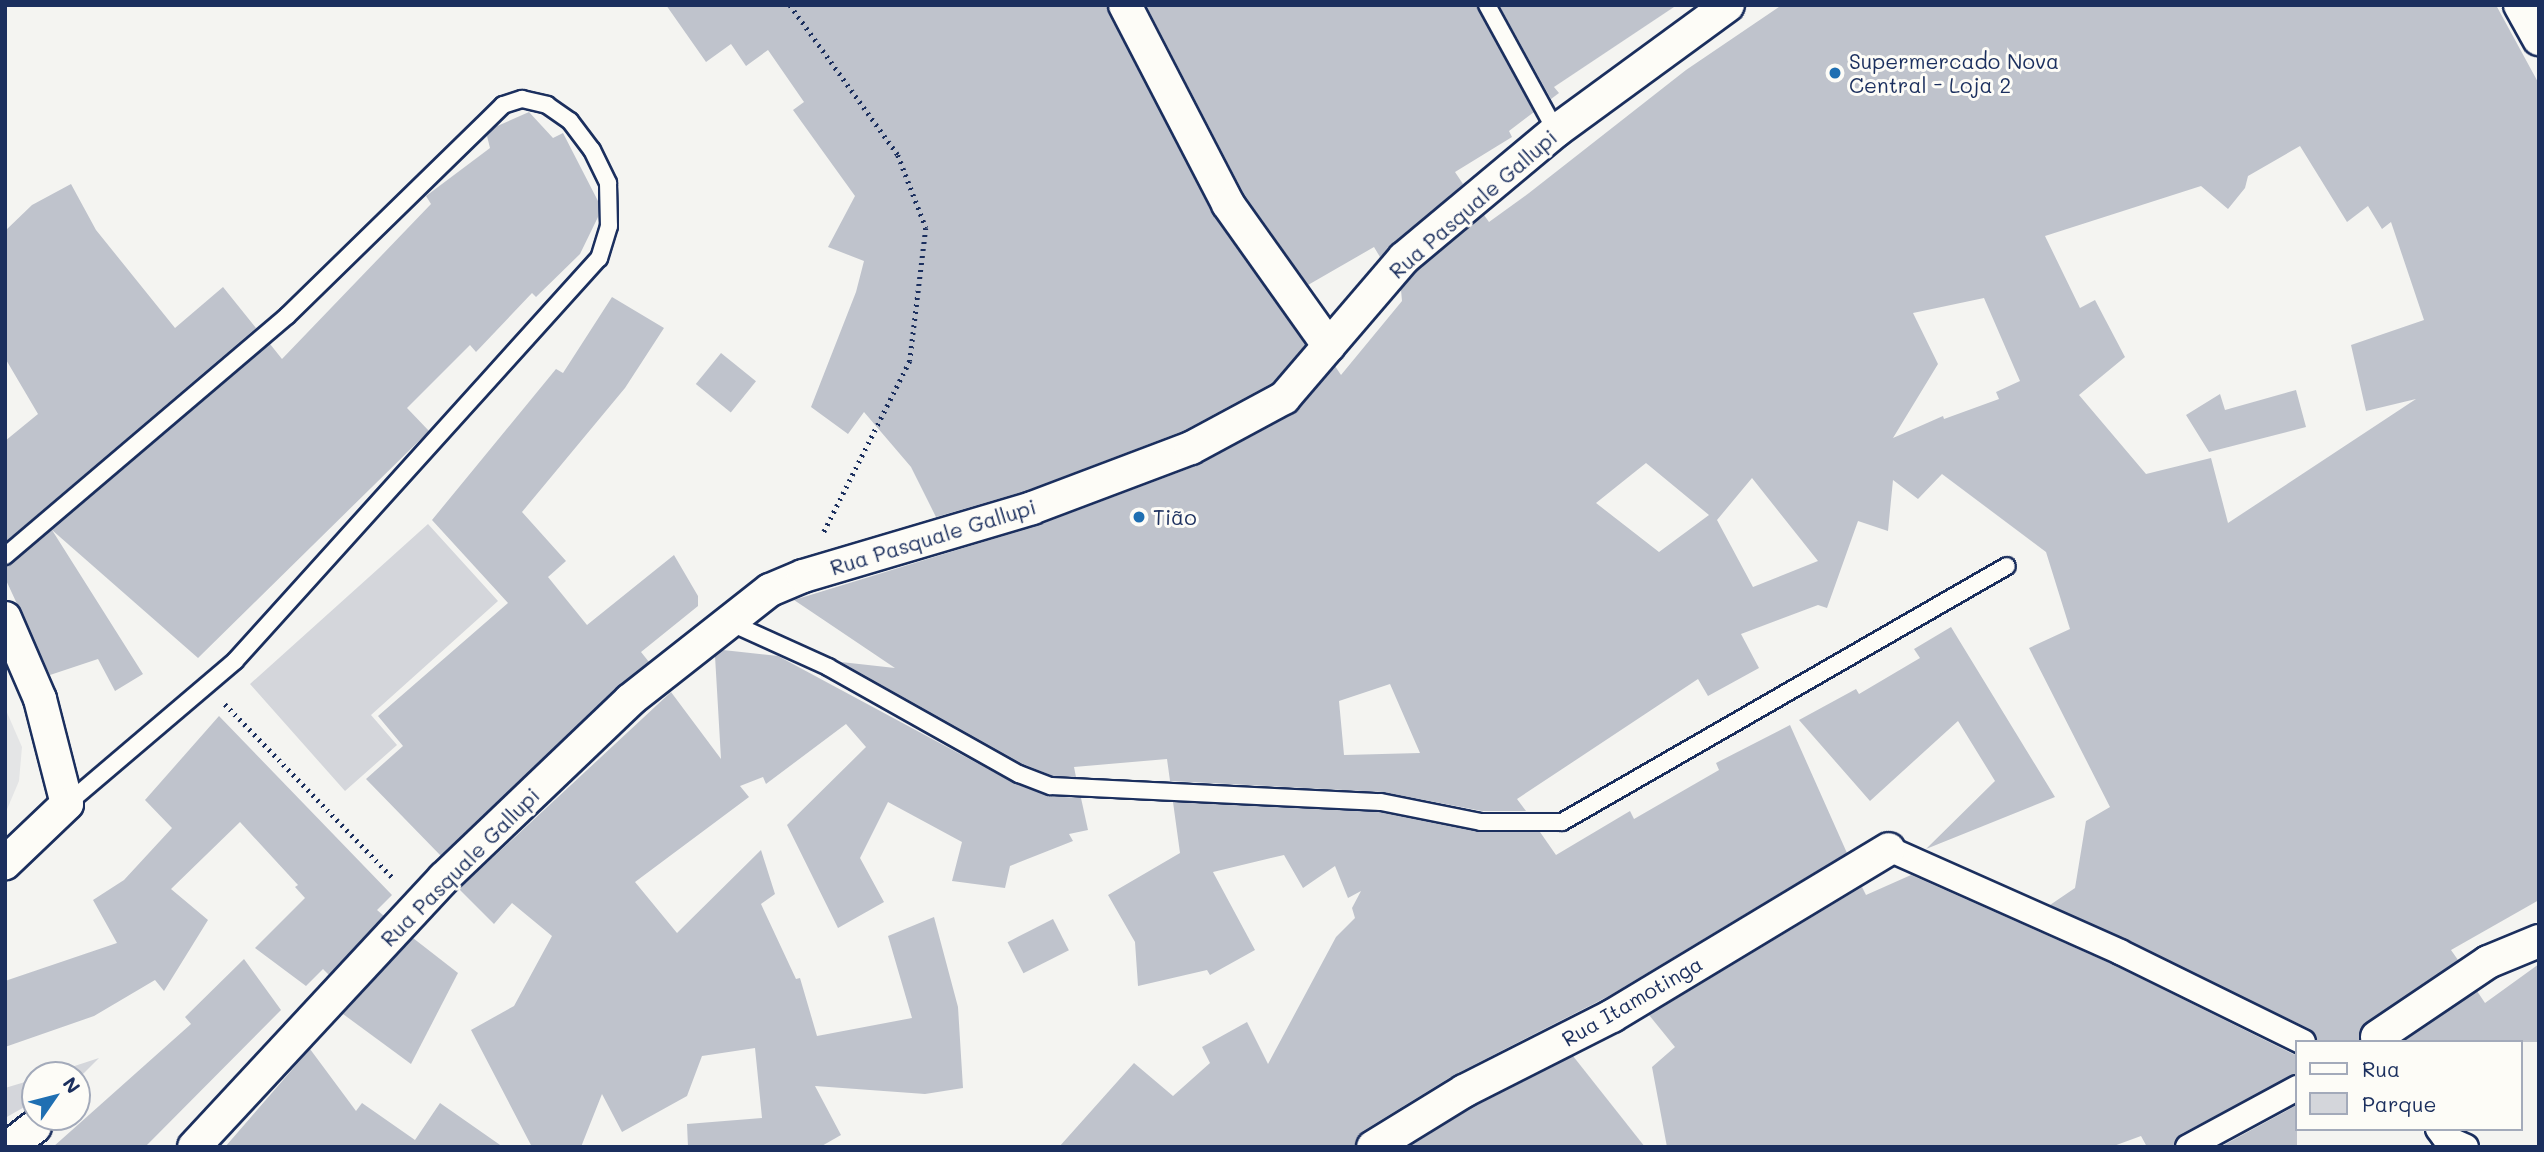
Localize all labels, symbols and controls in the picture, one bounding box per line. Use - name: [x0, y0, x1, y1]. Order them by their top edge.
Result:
- place label: Supermercado Nova Central - Loja 2: [1849, 48, 2059, 98]
- marker: Supermercado Nova Central - Loja 2: [1827, 65, 1843, 81]
- street label: Rua Pasquale Gallupi: [1384, 124, 1562, 284]
- street label: Rua Pasquale Gallupi: [827, 494, 1039, 580]
- place label: Tião: [1153, 504, 1197, 530]
- marker: Tião: [1131, 509, 1147, 525]
- street label: Rua Pasquale Gallupi: [375, 782, 545, 952]
- street label: Rua Itamotinga: [1557, 951, 1707, 1051]
- legend: [2296, 1040, 2523, 1131]
- text: Rua: [2362, 1055, 2400, 1082]
- north arrow: [21, 1061, 91, 1131]
- text: N: [58, 1072, 86, 1098]
- text: Parque: [2362, 1090, 2436, 1117]

